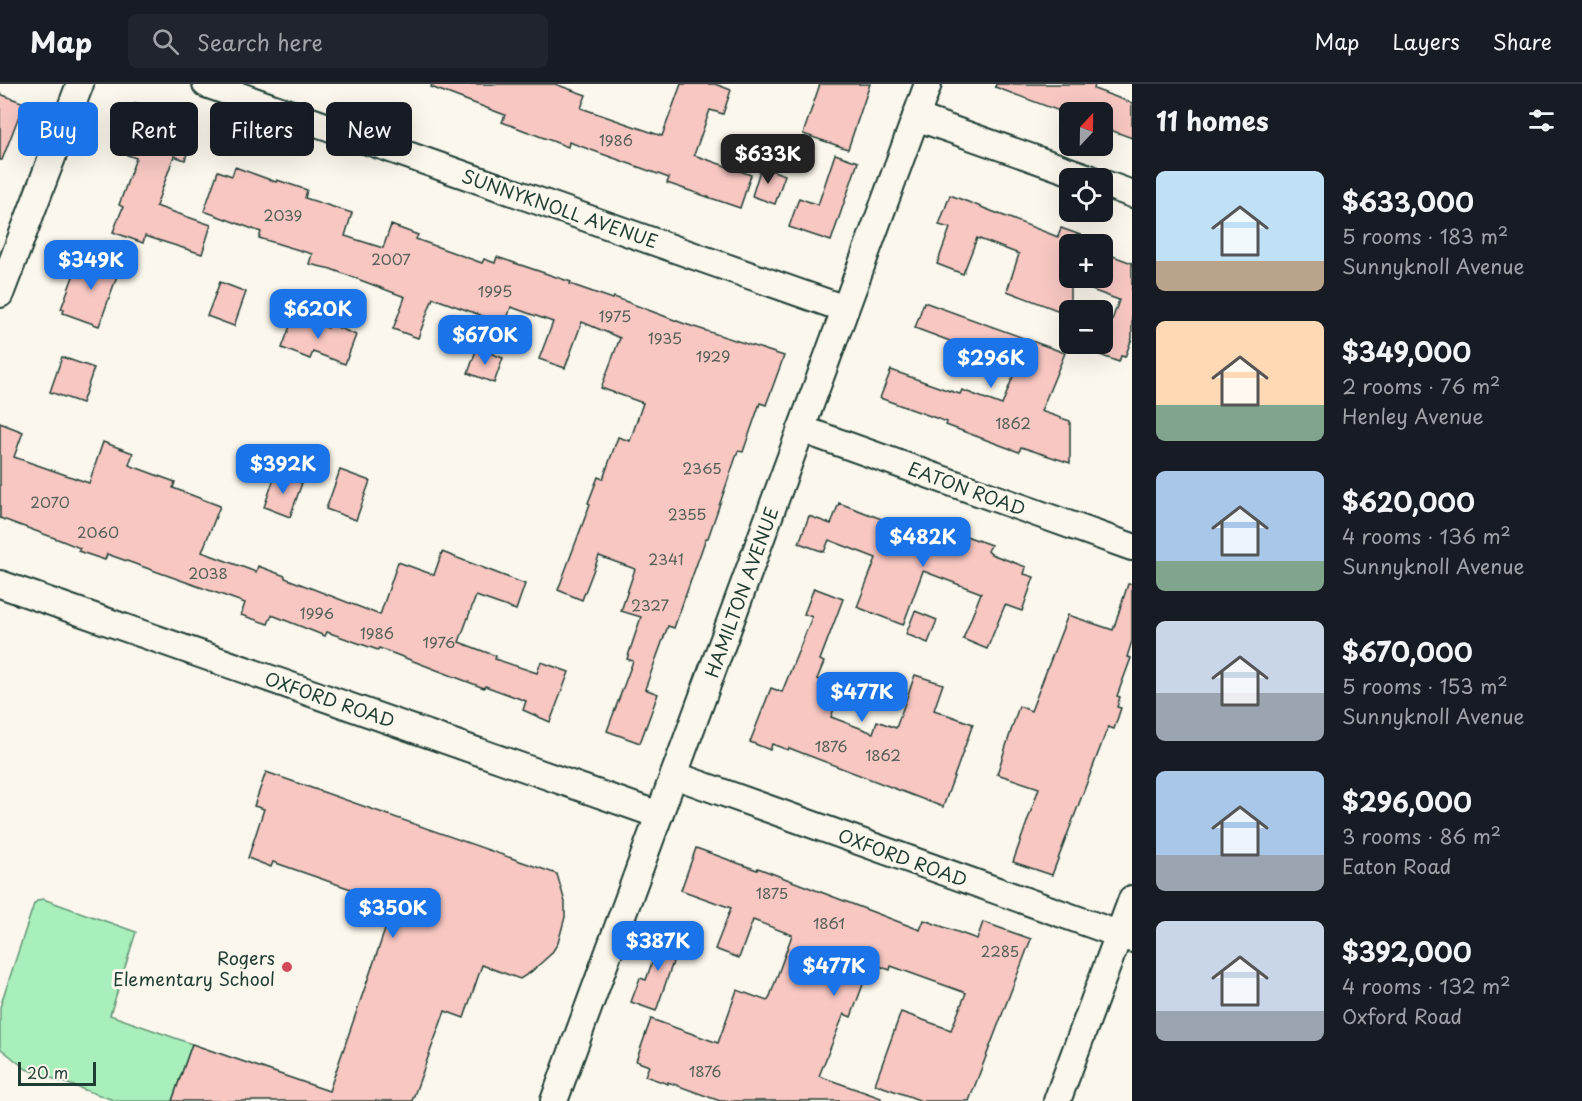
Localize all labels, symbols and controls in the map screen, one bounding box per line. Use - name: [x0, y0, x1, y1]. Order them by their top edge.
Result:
- search box: [128, 14, 548, 68]
- text: Map: [30, 20, 92, 63]
- icon: search: [149, 25, 182, 58]
- text: Search here: [197, 25, 323, 58]
- text: Map: [1315, 25, 1359, 57]
- text: Layers: [1392, 25, 1460, 57]
- text: Share: [1493, 25, 1552, 57]
- text: 11 homes: [1156, 101, 1269, 140]
- chip: Buy: [18, 102, 98, 156]
- chip: Rent: [110, 102, 198, 156]
- chip: Filters: [210, 102, 314, 156]
- chip: New: [326, 102, 412, 156]
- north arrow: [1059, 102, 1113, 156]
- map controls: [1059, 102, 1113, 354]
- icon: filters: [1525, 104, 1558, 137]
- house number: 1986: [599, 128, 633, 151]
- pin: $633K: [726, 134, 810, 185]
- text: $633K: [735, 138, 801, 168]
- street label: SUNNYKNOLL AVENUE: [458, 162, 662, 254]
- button: locate: [1059, 168, 1113, 222]
- text: $633,000: [1342, 182, 1474, 221]
- icon: home: [1204, 195, 1276, 267]
- house number: 2039: [264, 203, 302, 226]
- text: 5 rooms · 183 m²: [1342, 221, 1508, 251]
- button: +: [1059, 234, 1113, 288]
- pin: $349K: [49, 240, 133, 291]
- text: $349K: [58, 244, 124, 274]
- house number: 2007: [371, 247, 411, 270]
- text: Sunnyknoll Avenue: [1342, 251, 1524, 281]
- house number: 1995: [478, 279, 512, 302]
- pin: $620K: [276, 289, 360, 340]
- text: $620K: [284, 293, 352, 323]
- button: −: [1059, 300, 1113, 354]
- house number: 1975: [599, 304, 631, 327]
- pin: $670K: [443, 315, 527, 366]
- text: $670K: [452, 319, 518, 349]
- house number: 1935: [648, 326, 682, 349]
- text: $349,000: [1342, 332, 1471, 371]
- pin: $296K: [949, 338, 1033, 389]
- text: $296K: [957, 342, 1025, 372]
- house number: 1929: [696, 344, 730, 367]
- icon: home: [1204, 345, 1276, 417]
- text: 2 rooms · 76 m²: [1342, 371, 1500, 401]
- text: Henley Avenue: [1342, 401, 1484, 431]
- house number: 1862: [995, 411, 1031, 434]
- pin: $392K: [241, 444, 325, 495]
- text: $392K: [250, 448, 316, 478]
- street label: EATON ROAD: [905, 454, 1029, 522]
- house number: 2365: [682, 456, 722, 479]
- text: $620,000: [1342, 482, 1475, 521]
- house number: 2070: [30, 490, 70, 513]
- icon: home: [1204, 495, 1276, 567]
- house number: 2355: [668, 502, 706, 525]
- street label: HAMILTON AVENUE: [698, 503, 784, 681]
- pin: $482K: [881, 517, 965, 568]
- house number: 2060: [77, 520, 119, 543]
- text: $482K: [890, 521, 956, 551]
- text: 4 rooms · 136 m²: [1342, 521, 1511, 551]
- house number: 2341: [648, 547, 684, 570]
- text: Sunnyknoll Avenue: [1342, 551, 1524, 581]
- house number: 2038: [188, 561, 228, 584]
- house number: 2327: [631, 593, 670, 616]
- house number: 1996: [300, 601, 334, 624]
- house number: 1986: [360, 621, 394, 644]
- house number: 1976: [423, 630, 455, 653]
- text: $670,000: [1342, 632, 1473, 671]
- icon: home: [1204, 645, 1276, 717]
- street label: OXFORD ROAD: [261, 664, 399, 734]
- text: 5 rooms · 153 m²: [1342, 671, 1508, 701]
- pin: $477K: [820, 672, 904, 723]
- text: $477K: [831, 676, 893, 706]
- text: Sunnyknoll Avenue: [1342, 701, 1524, 731]
- house number: 1876: [815, 734, 847, 757]
- house number: 1862: [865, 743, 901, 766]
- text: $296,000: [1342, 782, 1472, 821]
- icon: home: [1204, 795, 1276, 867]
- street label: OXFORD ROAD: [835, 821, 971, 893]
- text: 3 rooms · 86 m²: [1342, 821, 1501, 851]
- text: Eaton Road: [1342, 851, 1451, 881]
- house number: 1875: [756, 881, 788, 904]
- pin: $350K: [351, 888, 435, 939]
- text: $350K: [359, 892, 427, 922]
- house number: 1861: [813, 911, 845, 934]
- pin: $387K: [616, 921, 700, 972]
- text: $387K: [626, 925, 690, 955]
- text: $392,000: [1342, 932, 1472, 971]
- house number: 2285: [981, 939, 1019, 962]
- place label: Rogers Elementary School: [113, 944, 275, 992]
- icon: home: [1204, 945, 1276, 1017]
- pin: $477K: [792, 946, 876, 997]
- text: $477K: [803, 950, 865, 980]
- marker: Rogers Elementary School: [280, 960, 294, 974]
- text: 4 rooms · 132 m²: [1342, 971, 1511, 1001]
- text: Oxford Road: [1342, 1001, 1462, 1031]
- scale bar: [18, 1059, 96, 1086]
- house number: 1876: [689, 1059, 721, 1082]
- text: 20 m: [27, 1060, 68, 1084]

